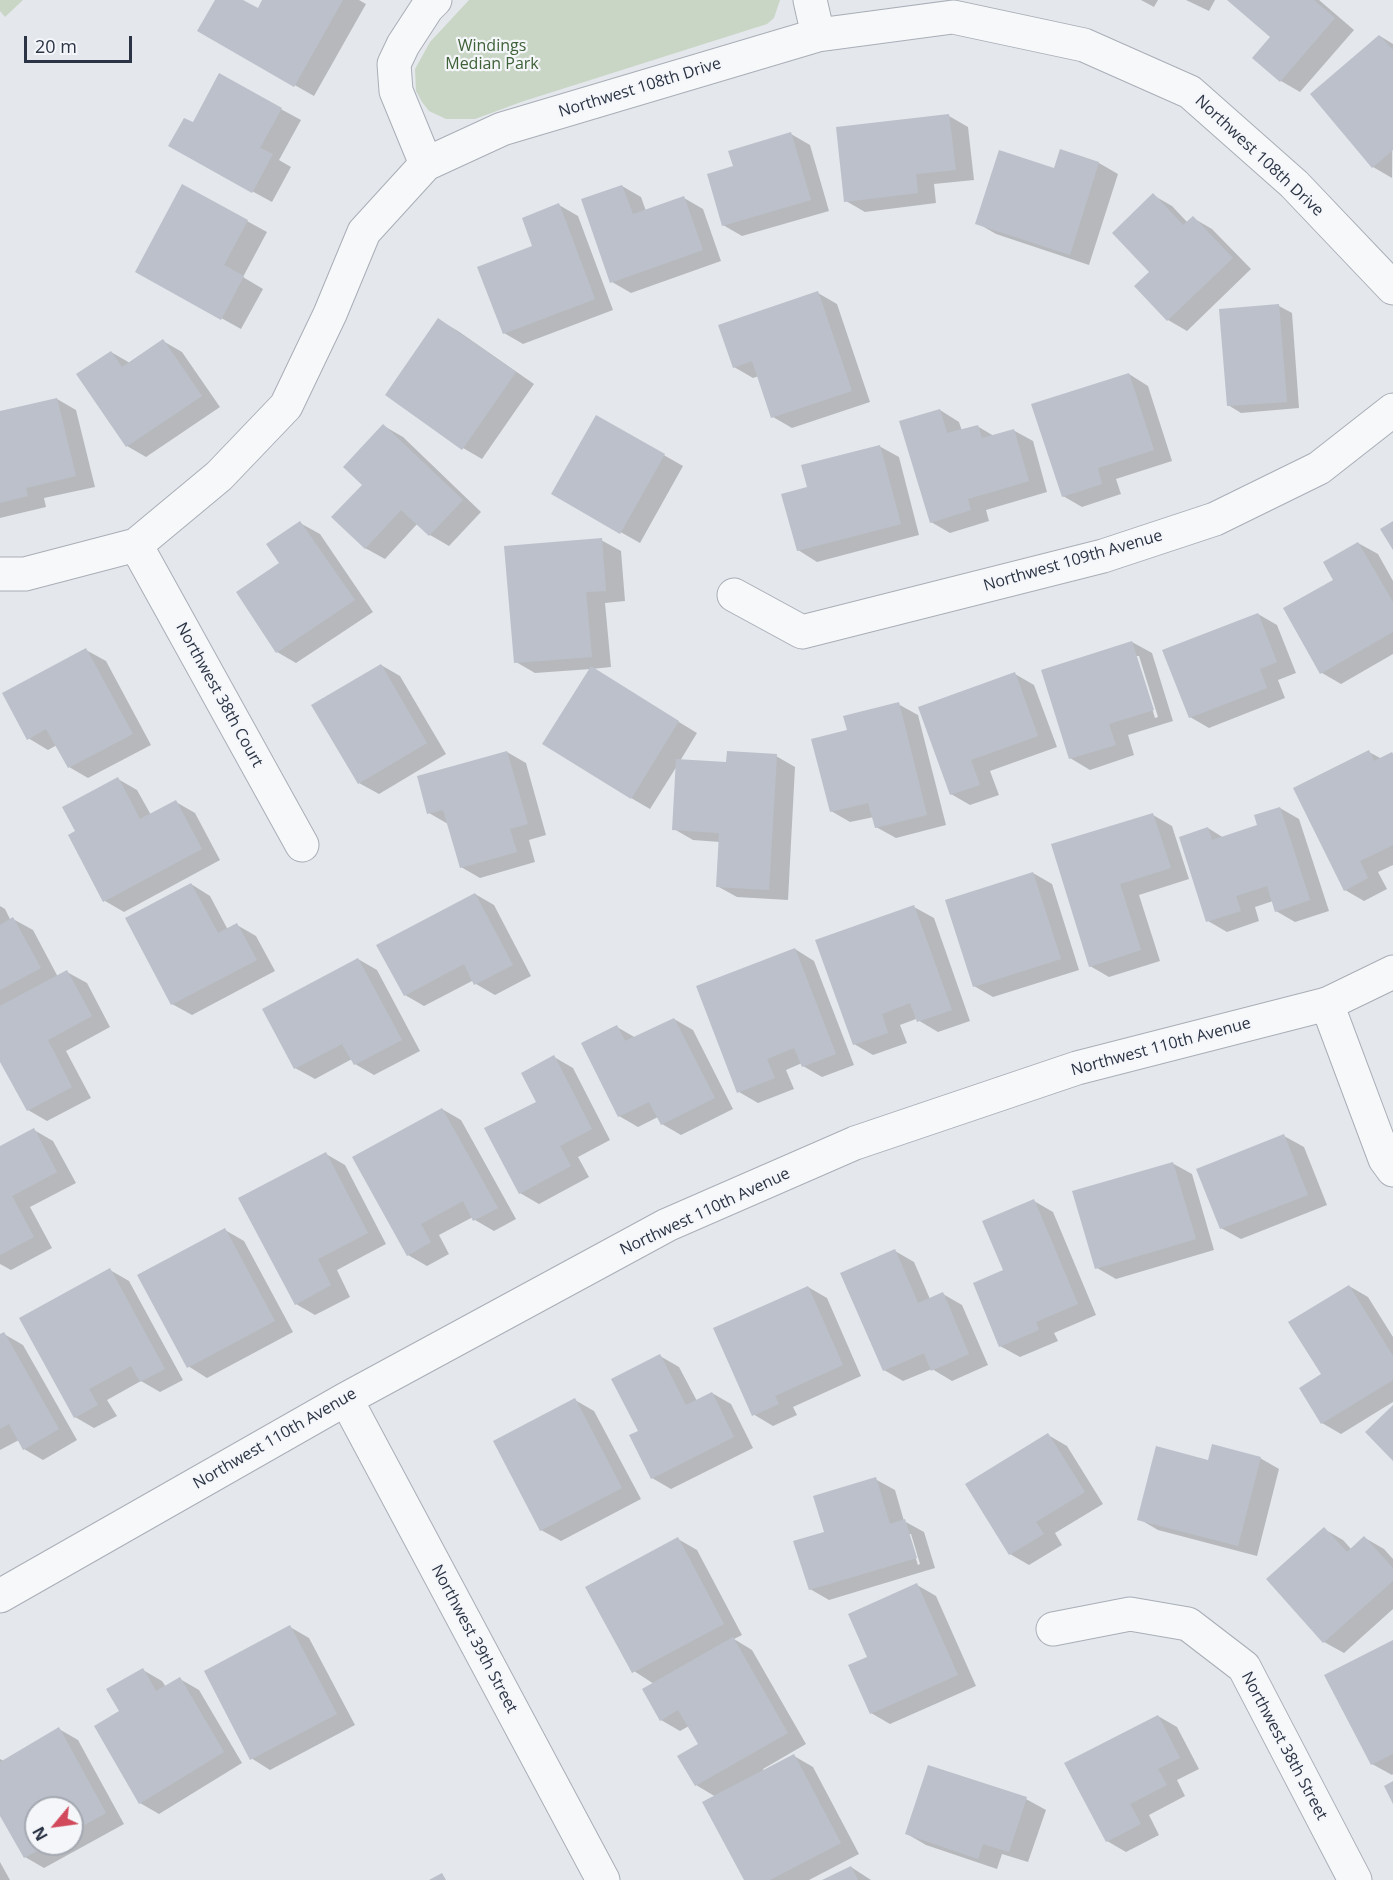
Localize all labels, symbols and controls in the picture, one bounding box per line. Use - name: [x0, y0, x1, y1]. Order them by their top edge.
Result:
- scale bar: [27, 24, 135, 62]
- text: 20 m: [35, 34, 77, 58]
- park label: Windings Median Park: [445, 36, 539, 74]
- street label: Northwest 108th Drive: [556, 54, 724, 122]
- street label: Northwest 108th Drive: [1191, 91, 1327, 221]
- street label: Northwest 109th Avenue: [981, 526, 1165, 596]
- street label: Northwest 38th Court: [171, 619, 267, 771]
- street label: Northwest 110th Avenue: [1069, 1014, 1253, 1080]
- street label: Northwest 110th Avenue: [617, 1164, 793, 1260]
- street label: Northwest 110th Avenue: [190, 1384, 360, 1494]
- street label: Northwest 39th Street: [427, 1562, 521, 1716]
- street label: Northwest 38th Street: [1237, 1669, 1331, 1823]
- north arrow: [24, 1796, 84, 1856]
- text: N: [27, 1823, 53, 1845]

